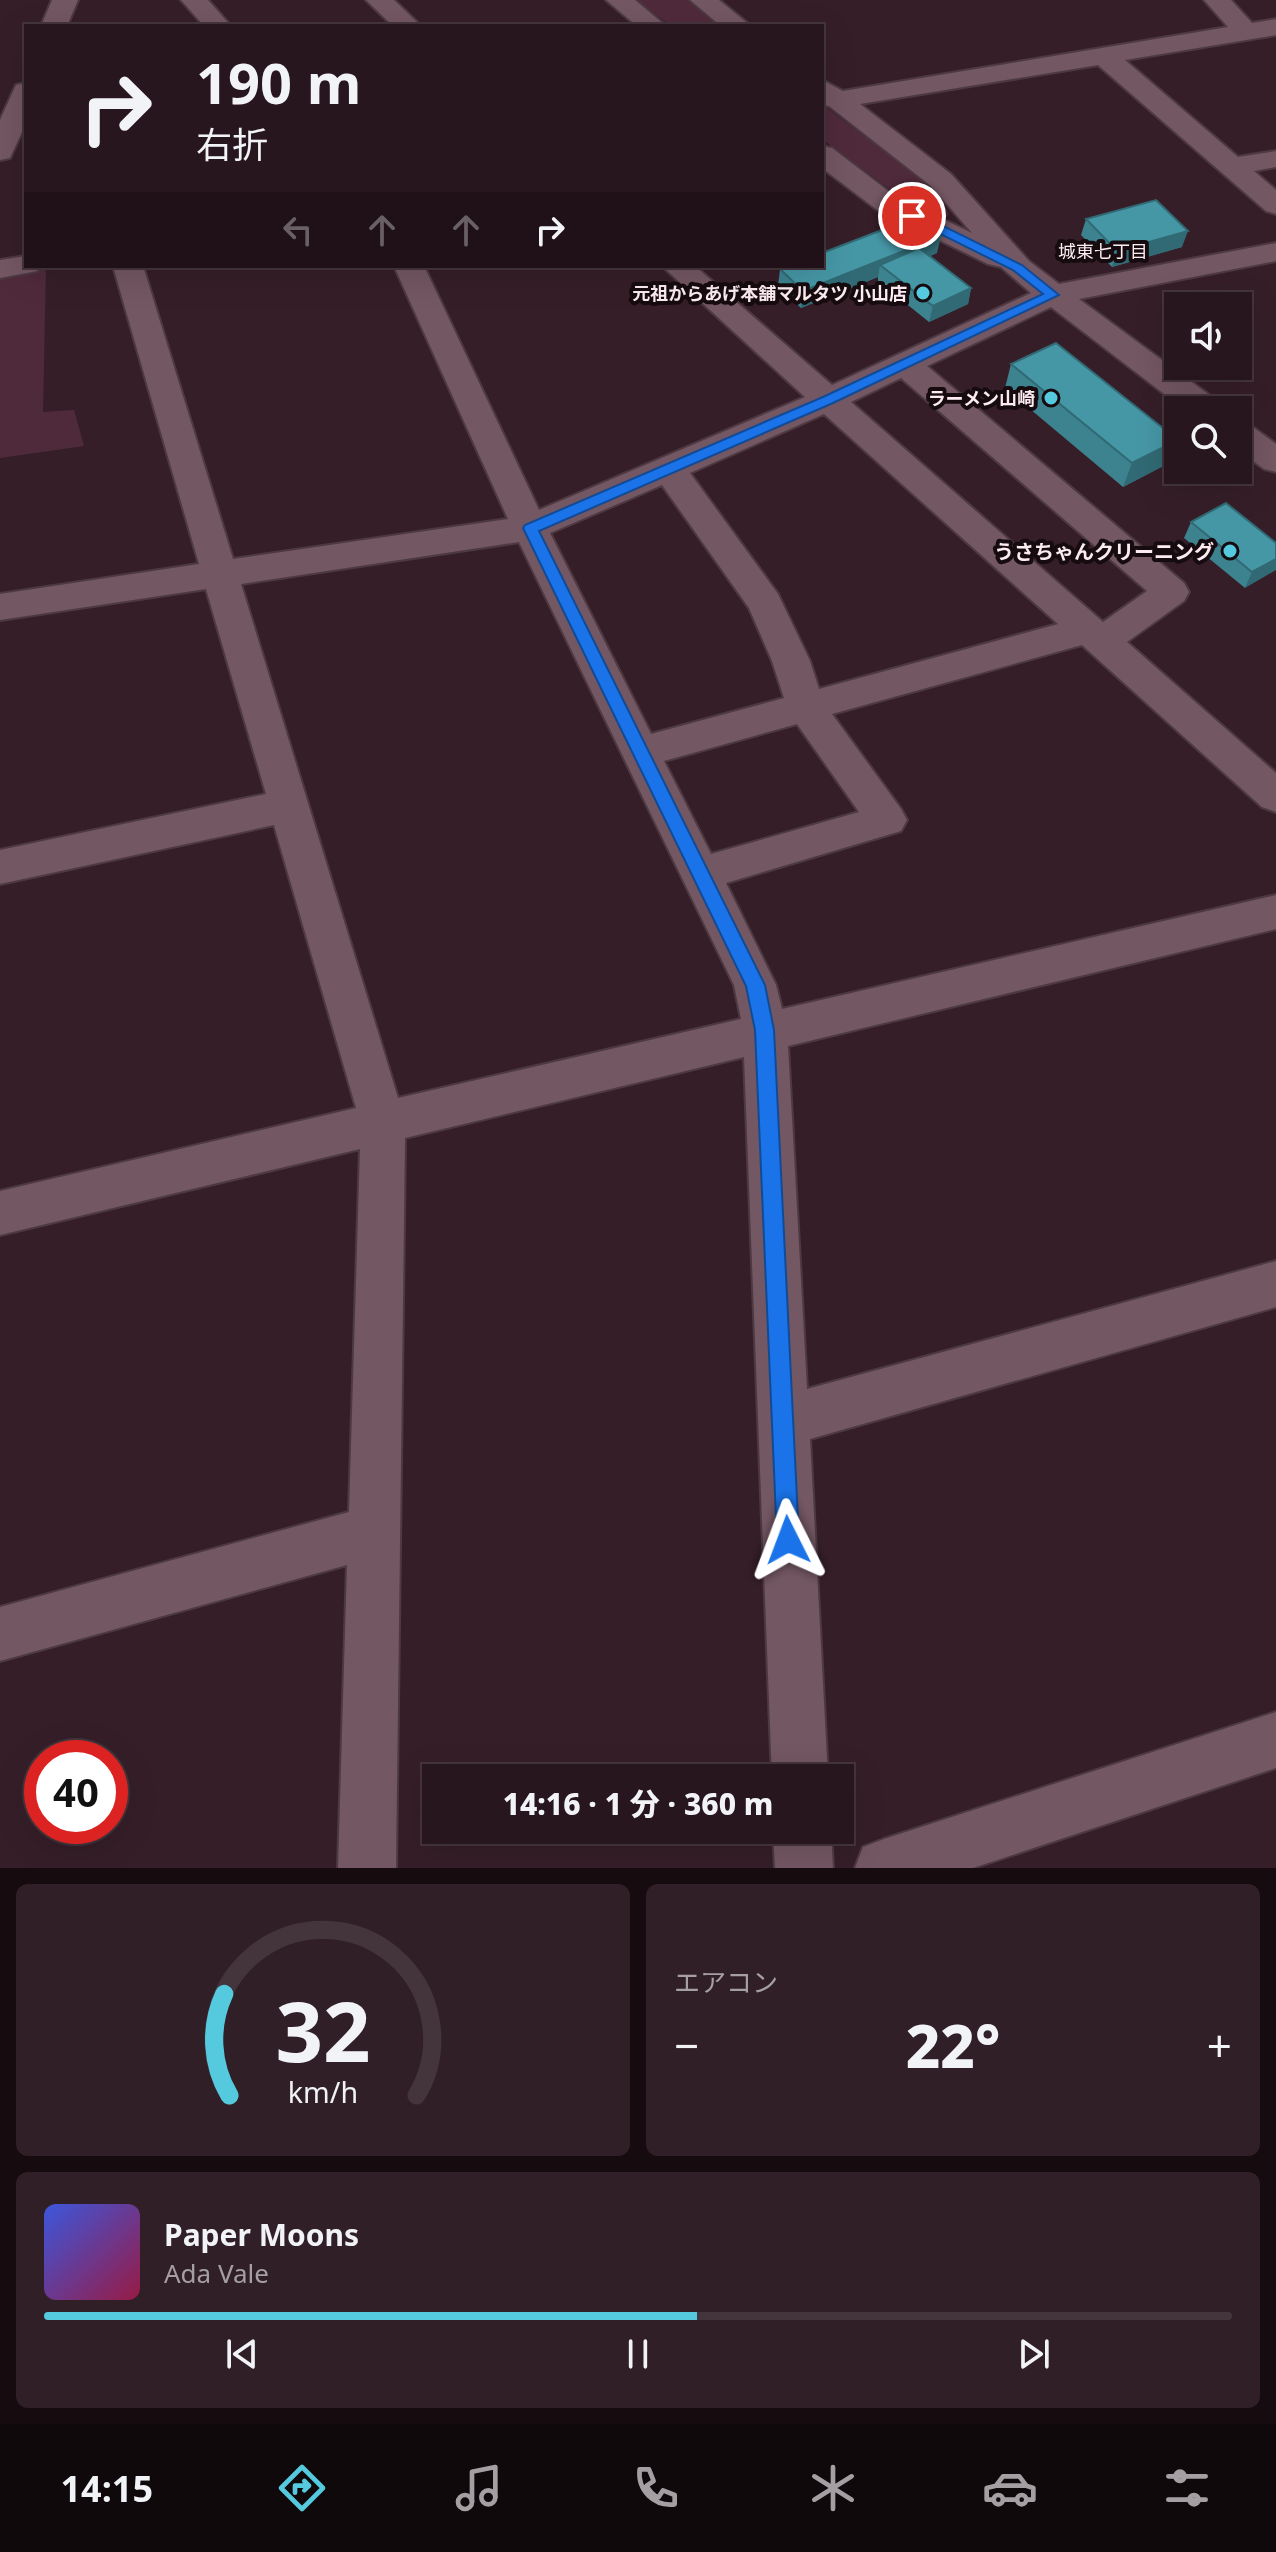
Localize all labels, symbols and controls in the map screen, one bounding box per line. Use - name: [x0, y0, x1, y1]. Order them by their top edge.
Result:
- text: 190 m: [196, 44, 361, 120]
- icon: right: [64, 56, 168, 160]
- text: 右折: [196, 120, 268, 169]
- pin: [878, 182, 946, 250]
- icon: arrive: [890, 194, 934, 238]
- icon: left: [276, 208, 320, 252]
- icon: ahead: [360, 208, 404, 252]
- icon: ahead: [444, 208, 488, 252]
- icon: right: [528, 208, 572, 252]
- district label: 城東七丁目: [1058, 239, 1148, 263]
- place label: 元祖からあげ本舗マルタツ 小山店: [632, 281, 907, 305]
- marker: 元祖からあげ本舗マルタツ 小山店: [914, 284, 932, 302]
- map controls: [1164, 292, 1252, 484]
- button: sound: [1164, 292, 1252, 380]
- place label: ラーメン山崎: [928, 386, 1035, 410]
- marker: ラーメン山崎: [1042, 389, 1060, 407]
- button: search: [1164, 396, 1252, 484]
- place label: うさちゃんクリーニング: [994, 538, 1214, 565]
- marker: うさちゃんクリーニング: [1221, 542, 1239, 560]
- position arrow: [746, 1498, 830, 1582]
- speed limit sign: 40: [24, 1740, 128, 1844]
- text: 14:16 · 1 分 · 360 m: [503, 1783, 773, 1824]
- text: エアコン: [674, 1964, 778, 2000]
- text: 32: [275, 1973, 371, 2086]
- text: 22°: [906, 2004, 1000, 2086]
- text: −: [674, 2015, 699, 2075]
- text: +: [1207, 2015, 1232, 2075]
- text: km/h: [288, 2072, 358, 2111]
- text: Paper Moons: [164, 2214, 359, 2255]
- text: Ada Vale: [164, 2255, 269, 2291]
- icon: previous: [220, 2332, 264, 2376]
- icon: pause: [616, 2332, 660, 2376]
- icon: next: [1012, 2332, 1056, 2376]
- icon: directions: [274, 2460, 330, 2516]
- icon: music: [451, 2460, 507, 2516]
- icon: phone: [628, 2460, 684, 2516]
- icon: climate: [805, 2460, 861, 2516]
- icon: car: [982, 2460, 1038, 2516]
- icon: filters: [1159, 2460, 1215, 2516]
- text: 14:15: [61, 2464, 153, 2513]

